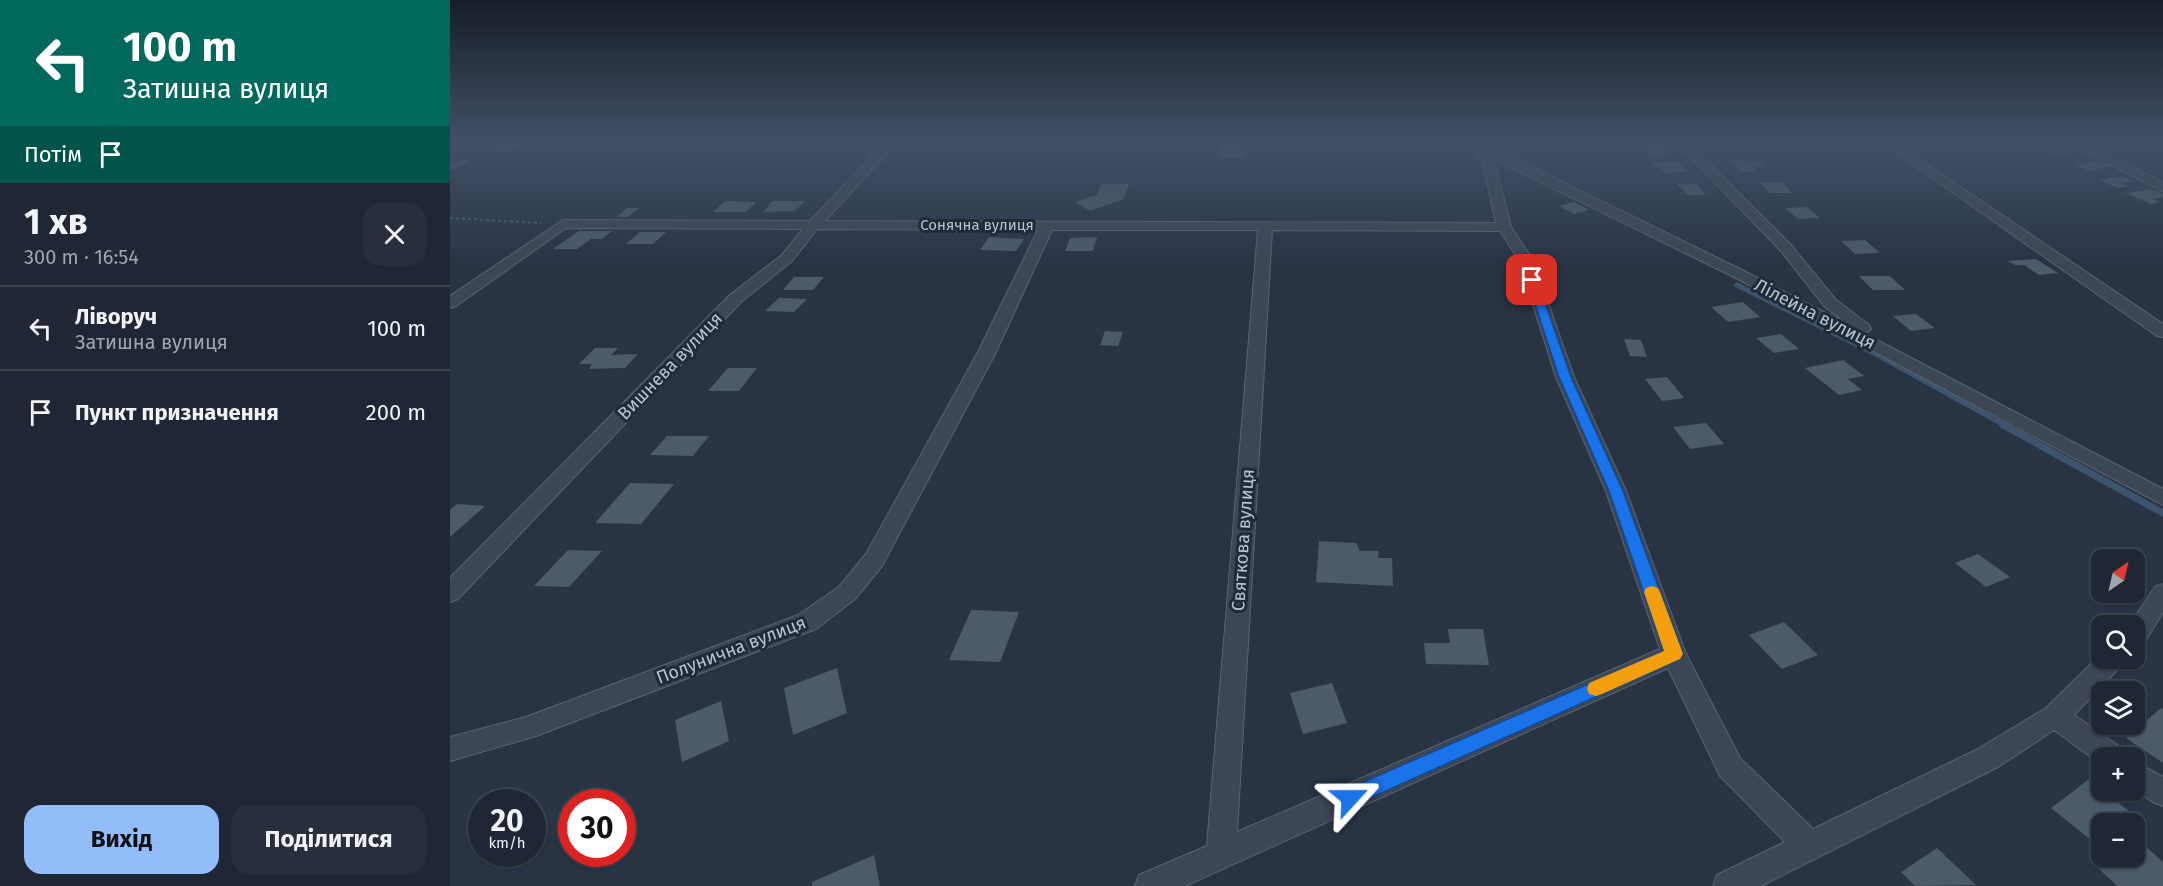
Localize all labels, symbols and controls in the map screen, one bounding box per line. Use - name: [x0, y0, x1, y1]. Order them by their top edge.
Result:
- text: 100 m: [123, 22, 237, 72]
- icon: left: [24, 24, 102, 102]
- text: Затишна вулиця: [123, 73, 329, 105]
- icon: arrive: [94, 138, 127, 171]
- text: Потім: [24, 141, 82, 168]
- text: 1 хв: [24, 200, 88, 244]
- button: close: [363, 203, 426, 266]
- street label: Сонячна вулиця: [920, 216, 1034, 234]
- text: 300 m · 16:54: [24, 245, 139, 269]
- pin: [1506, 254, 1557, 305]
- icon: arrive: [1515, 263, 1548, 296]
- street label: Лілейна вулиця: [1751, 274, 1879, 354]
- text: Ліворуч: [75, 303, 157, 330]
- street label: Вишнева вулиця: [613, 308, 727, 424]
- icon: left: [24, 312, 57, 345]
- text: 100 m: [367, 315, 426, 342]
- text: Затишна вулиця: [75, 330, 228, 354]
- icon: arrive: [24, 396, 57, 429]
- text: Пункт призначення: [75, 399, 279, 426]
- text: 200 m: [366, 399, 426, 426]
- street label: Святкова вулиця: [1227, 468, 1259, 612]
- north arrow: [2091, 549, 2145, 603]
- map controls: [2091, 549, 2145, 867]
- street label: Полунична вулиця: [653, 611, 809, 689]
- button: search: [2091, 615, 2145, 669]
- button: layers: [2091, 681, 2145, 735]
- button: +: [2091, 747, 2145, 801]
- position arrow: [1318, 766, 1382, 830]
- speed limit sign: 30: [558, 789, 636, 867]
- text: 20: [490, 803, 524, 839]
- button: Вихід: [24, 805, 219, 874]
- button: Поділитися: [231, 805, 426, 874]
- button: −: [2091, 813, 2145, 867]
- text: km/h: [488, 834, 526, 852]

